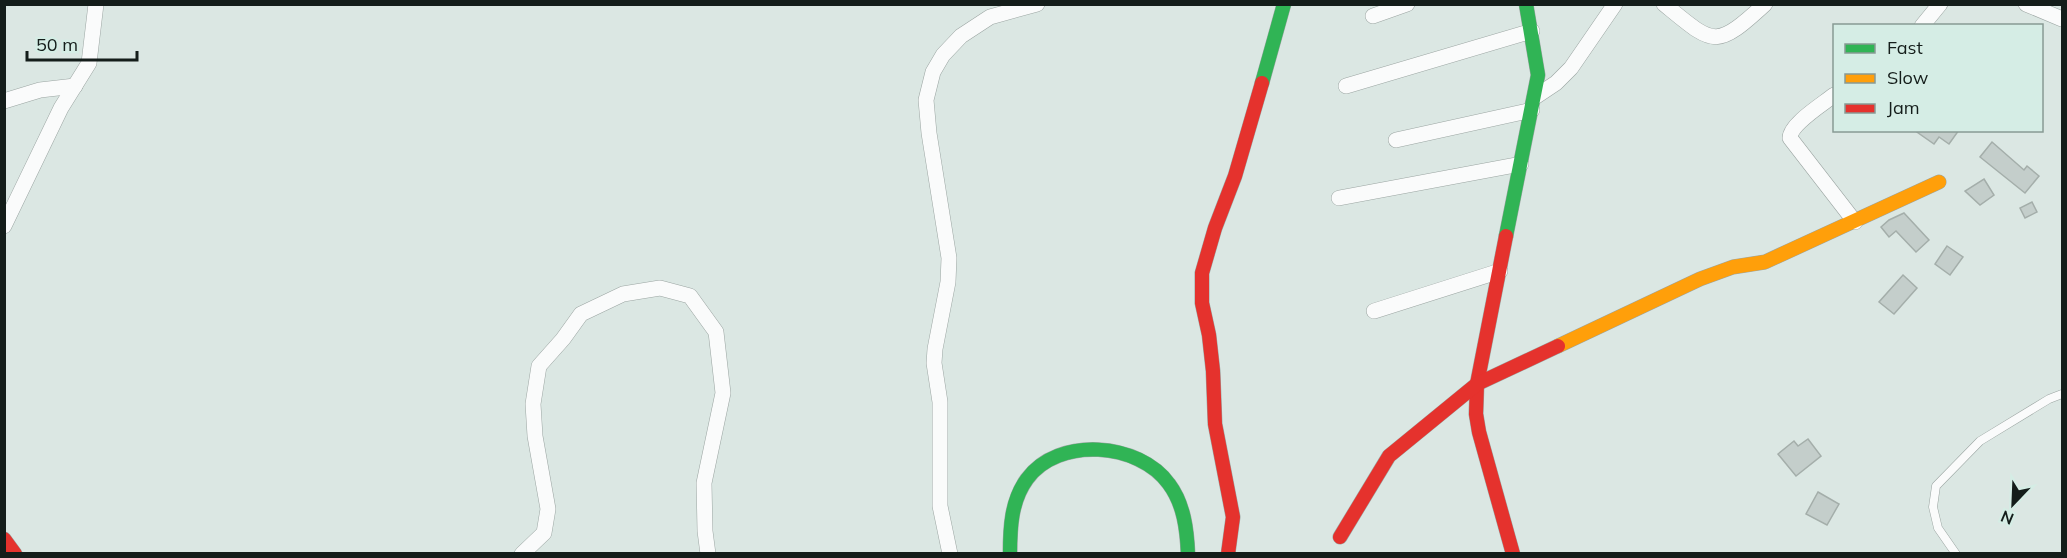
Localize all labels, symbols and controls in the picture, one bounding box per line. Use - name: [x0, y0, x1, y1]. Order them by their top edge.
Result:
- scale bar: [27, 24, 136, 62]
- legend: [1833, 24, 2043, 132]
- text: 50 m: [36, 33, 78, 56]
- text: Fast: [1887, 36, 1923, 59]
- text: Slow: [1887, 66, 1929, 89]
- text: Jam: [1887, 96, 1920, 119]
- north arrow: [1983, 474, 2043, 534]
- text: N: [1998, 506, 2017, 529]

